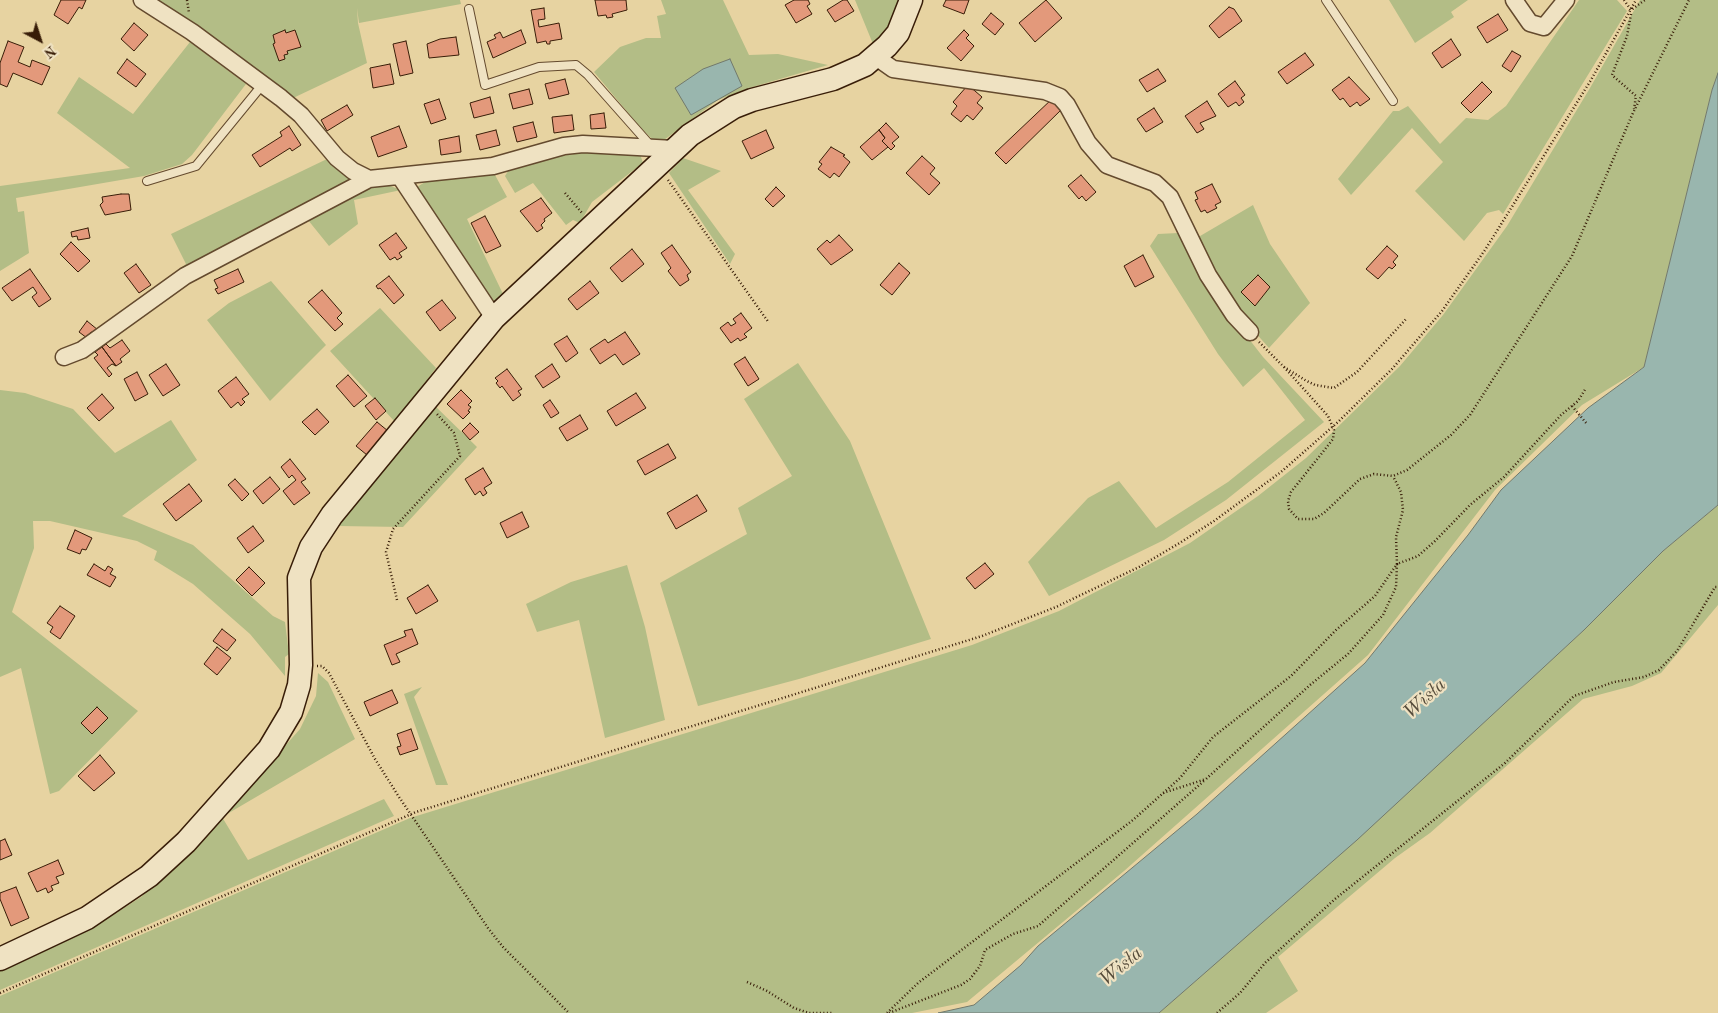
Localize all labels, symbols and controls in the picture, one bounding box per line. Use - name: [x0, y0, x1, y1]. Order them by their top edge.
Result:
- north arrow: [15, 15, 65, 65]
- text: N: [41, 43, 58, 60]
- water label: Wisła: [1399, 674, 1451, 724]
- water label: Wisła: [1095, 942, 1147, 992]

